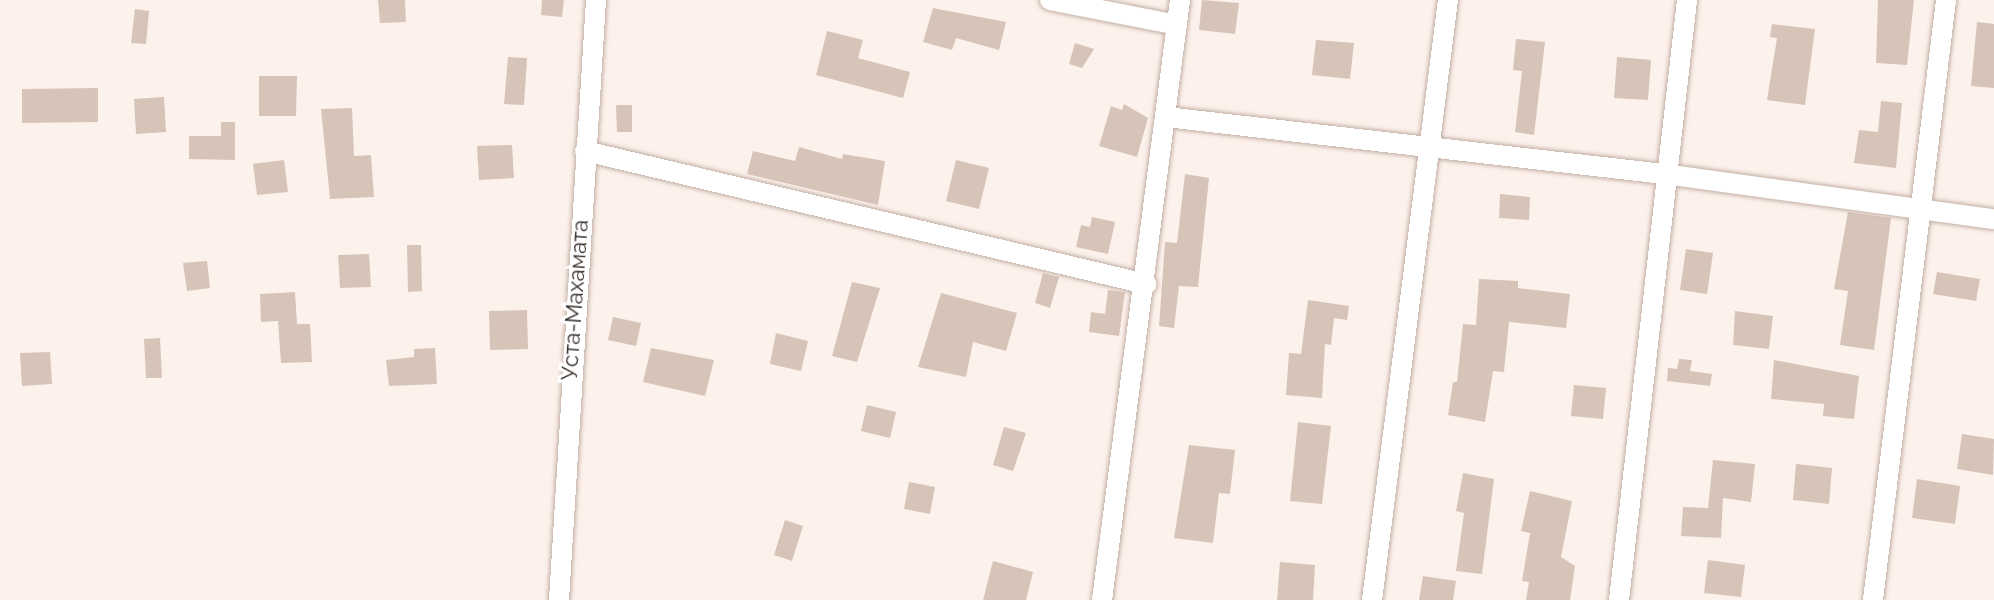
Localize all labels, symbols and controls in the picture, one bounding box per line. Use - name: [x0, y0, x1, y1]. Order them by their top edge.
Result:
- street label: Уста-Махамата: [556, 219, 594, 381]

